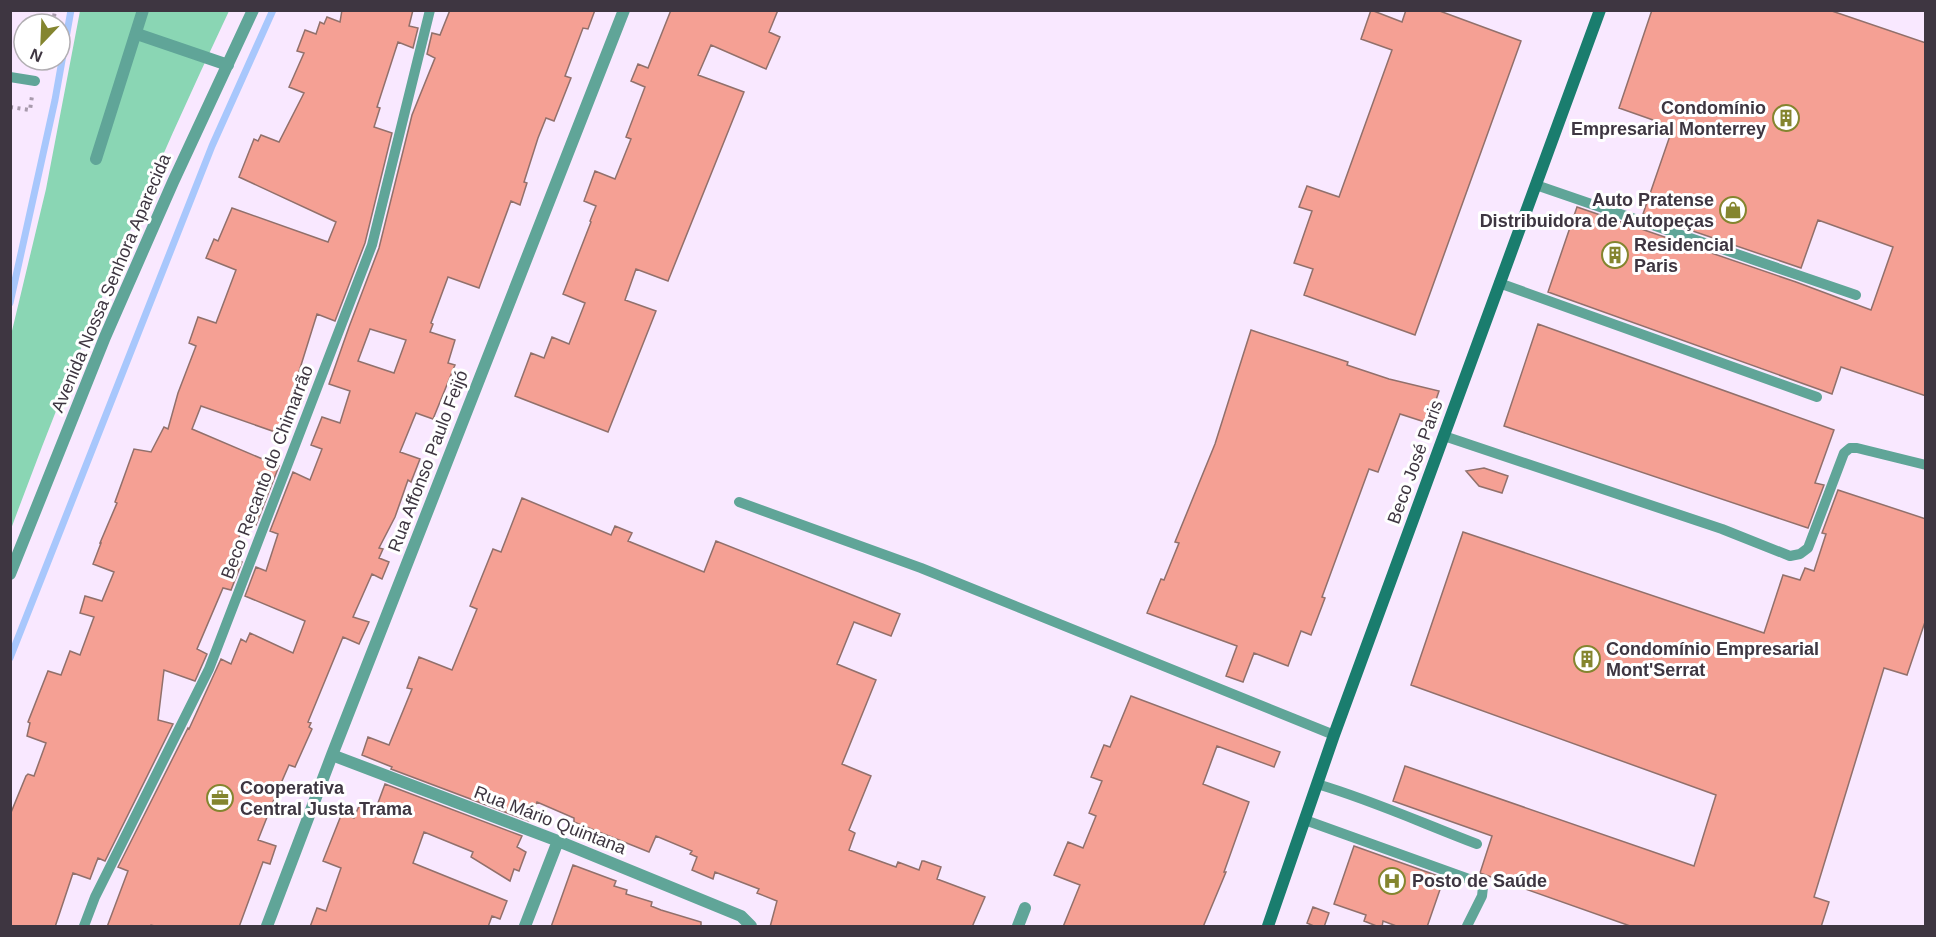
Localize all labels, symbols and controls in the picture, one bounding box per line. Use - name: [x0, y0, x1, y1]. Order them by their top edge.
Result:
- north arrow: [12, 12, 72, 72]
- text: N: [28, 45, 45, 65]
- place label: Condomínio Empresarial Monterrey: [1571, 98, 1766, 139]
- building icon: Condomínio Empresarial Monterrey: [1771, 103, 1801, 133]
- street label: Avenida Nossa Senhora Aparecida: [47, 150, 175, 415]
- place label: Auto Pratense Distribuidora de Autopeças: [1480, 190, 1714, 231]
- shop icon: Auto Pratense Distribuidora de Autopeças: [1718, 195, 1748, 225]
- place label: Residencial Paris: [1634, 235, 1734, 276]
- building icon: Residencial Paris: [1600, 240, 1630, 270]
- street label: Beco Recanto do Chimarrão: [217, 362, 317, 582]
- street label: Rua Affonso Paulo Feijó: [384, 367, 472, 555]
- street label: Beco José Paris: [1383, 397, 1447, 527]
- place label: Condomínio Empresarial Mont'Serrat: [1606, 639, 1819, 680]
- building icon: Condomínio Empresarial Mont'Serrat: [1572, 644, 1602, 674]
- place label: Cooperativa Central Justa Trama: [240, 778, 413, 819]
- street label: Rua Mário Quintana: [471, 782, 630, 859]
- office icon: Cooperativa Central Justa Trama: [205, 783, 235, 813]
- hospital icon: Posto de Saúde: [1377, 866, 1407, 896]
- place label: Posto de Saúde: [1412, 871, 1547, 891]

